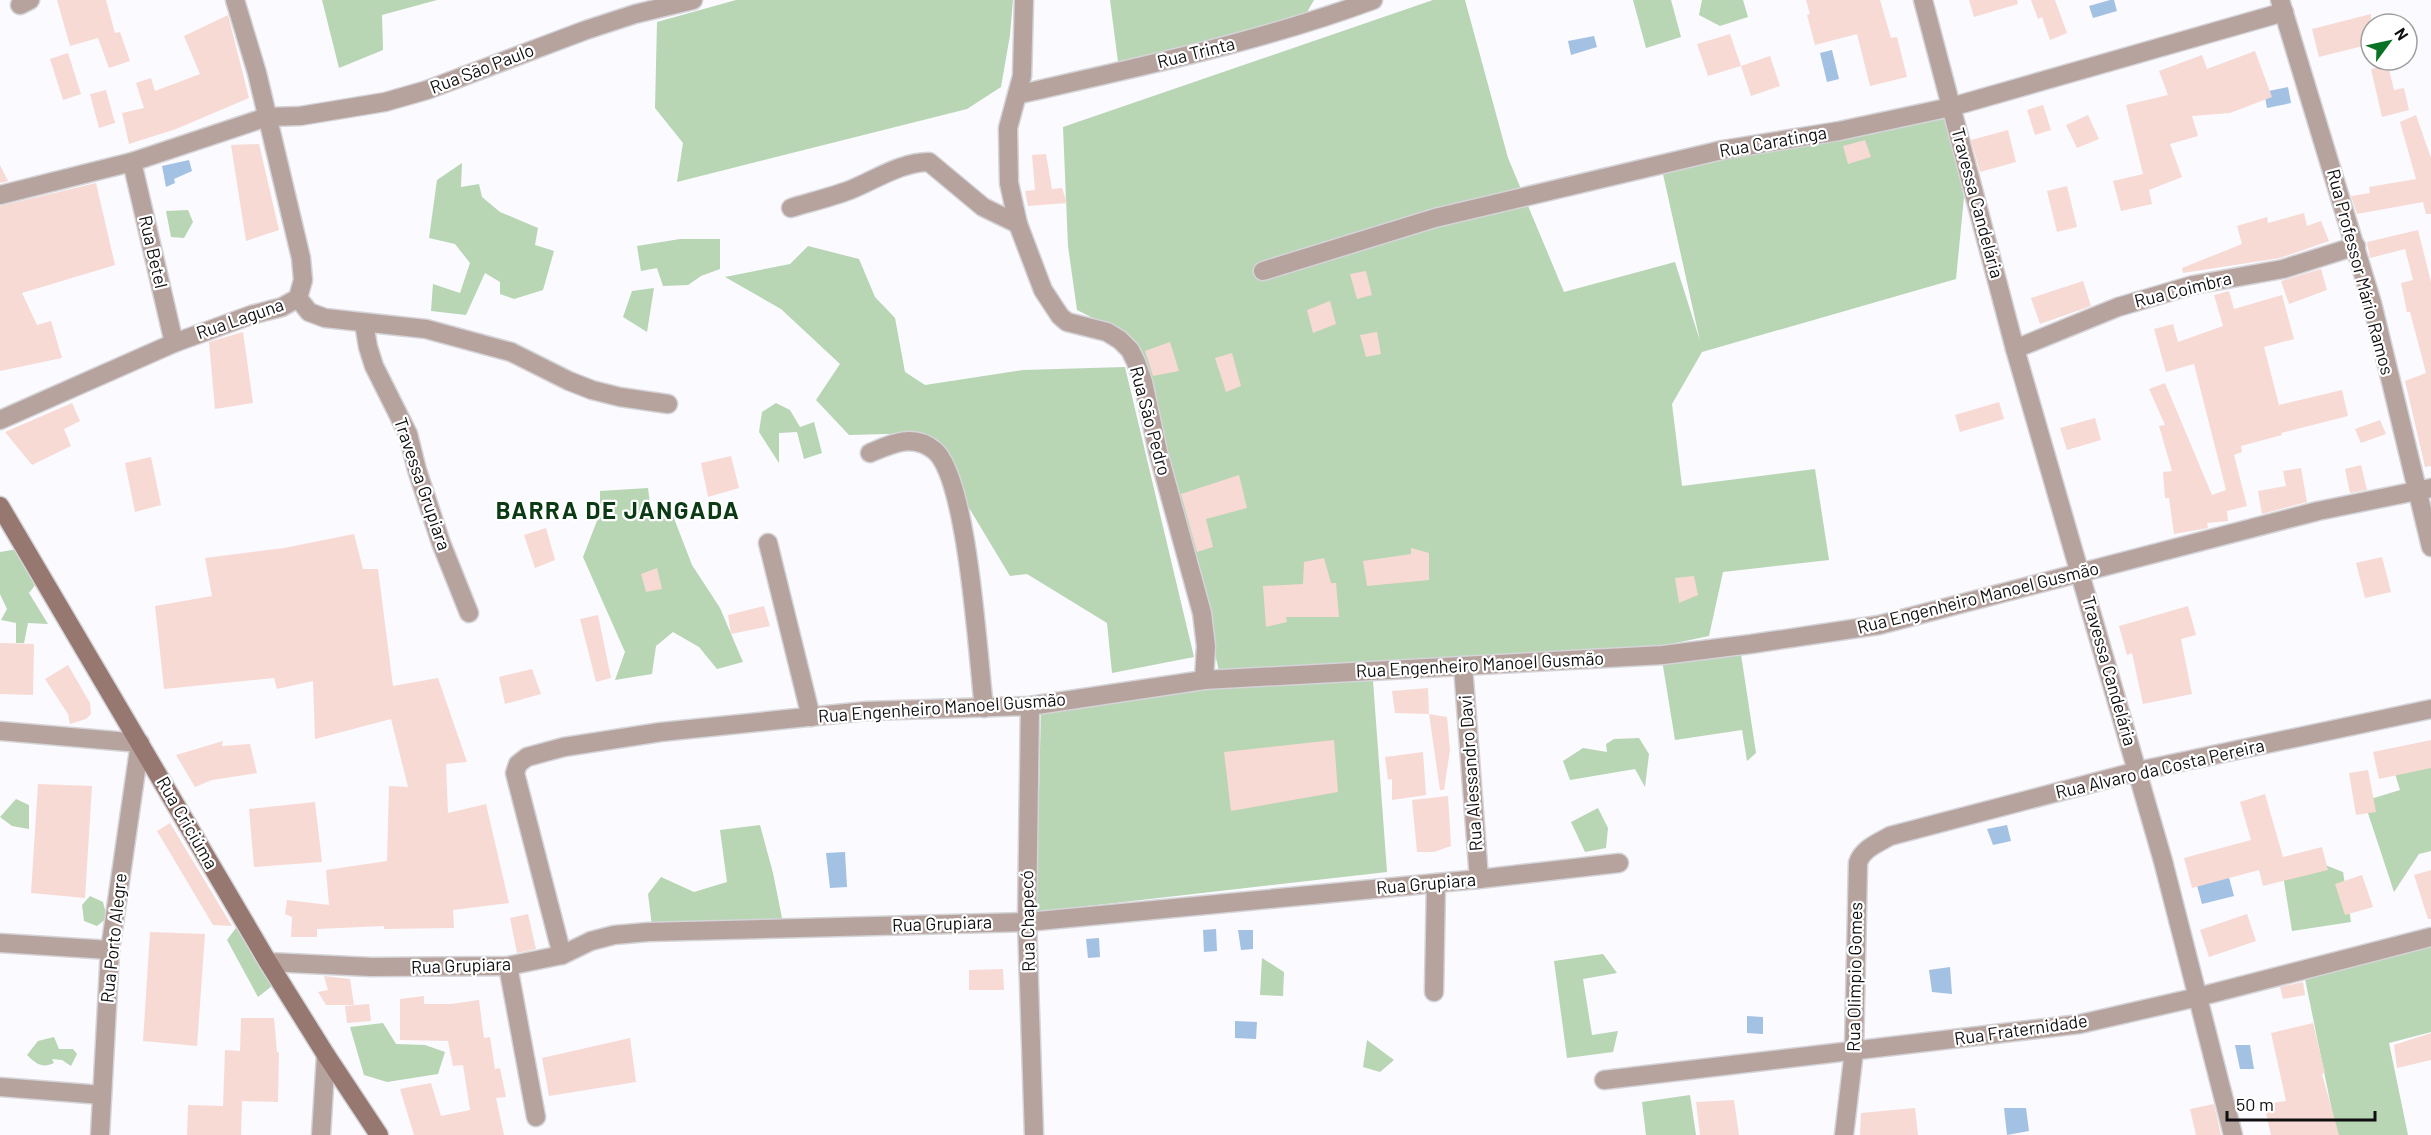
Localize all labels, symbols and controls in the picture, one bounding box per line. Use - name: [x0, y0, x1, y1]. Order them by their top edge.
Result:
- north arrow: [2359, 12, 2419, 72]
- text: N: [2391, 24, 2413, 43]
- street label: Rua Trinta: [1155, 32, 1237, 72]
- street label: Rua São Paulo: [426, 38, 537, 98]
- street label: Rua Caratinga: [1717, 121, 1828, 161]
- street label: Travessa Candelária: [1947, 125, 2009, 280]
- street label: Rua Professor Mário Ramos: [2323, 166, 2399, 377]
- street label: Rua Betel: [135, 213, 173, 290]
- street label: Rua Coimbra: [2132, 266, 2234, 312]
- street label: Rua Laguna: [193, 293, 286, 343]
- street label: Rua São Pedro: [1126, 364, 1176, 478]
- street label: Travessa Grupiara: [390, 414, 456, 553]
- district label: BARRA DE JANGADA: [496, 495, 740, 524]
- street label: Rua Engenheiro Manoel Gusmão: [1855, 556, 2101, 638]
- street label: Travessa Candelária: [2078, 593, 2142, 748]
- street label: Rua Engenheiro Manoel Gusmão: [1355, 647, 1605, 681]
- street label: Rua Engenheiro Manoel Gusmão: [817, 687, 1067, 727]
- street label: Rua Alessandro Davi: [1454, 694, 1486, 852]
- street label: Rua Alvaro da Costa Pereira: [2053, 733, 2266, 803]
- street label: Rua Criciúma: [153, 772, 223, 873]
- street label: Rua Grupiara: [1375, 868, 1477, 898]
- street label: Rua Chapecó: [1015, 870, 1039, 972]
- street label: Rua Porto Alegre: [95, 872, 131, 1004]
- street label: Rua Olimpio Gomes: [1842, 902, 1866, 1052]
- street label: Rua Grupiara: [892, 910, 992, 936]
- street label: Rua Grupiara: [411, 952, 511, 978]
- street label: Rua Fraternidade: [1953, 1009, 2089, 1049]
- scale bar: [2227, 1084, 2376, 1122]
- text: 50 m: [2236, 1093, 2274, 1115]

